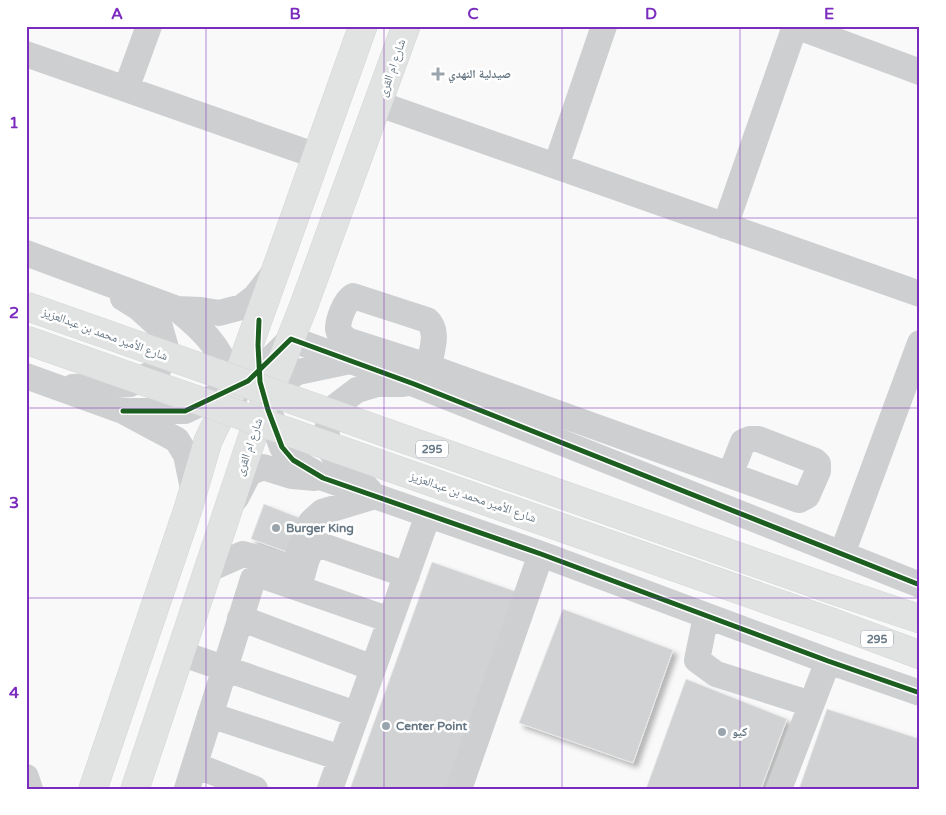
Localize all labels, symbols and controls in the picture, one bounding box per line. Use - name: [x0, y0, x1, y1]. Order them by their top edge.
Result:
- text: A: [111, 4, 123, 24]
- text: B: [289, 4, 301, 24]
- text: C: [467, 4, 479, 24]
- text: D: [645, 4, 657, 24]
- text: E: [824, 4, 834, 24]
- street label: شارع ام القرى: [376, 37, 409, 99]
- place label: صيدلية النهدي: [448, 67, 511, 84]
- marker: صيدلية النهدي: [432, 68, 444, 80]
- text: 1: [9, 113, 19, 133]
- text: 2: [9, 303, 19, 323]
- street label: شارع الأمير محمد بن عبدالعزيز: [39, 304, 170, 364]
- street label: شارع ام القرى: [233, 416, 266, 478]
- road number: 295: [416, 440, 448, 458]
- street label: شارع الأمير محمد بن عبدالعزيز: [407, 468, 538, 526]
- text: 3: [9, 493, 19, 513]
- place label: Burger King: [286, 521, 354, 536]
- marker: Burger King: [270, 522, 282, 534]
- road number: 295: [861, 630, 893, 648]
- text: 4: [9, 683, 19, 703]
- place label: Center Point: [396, 719, 467, 733]
- marker: Center Point: [380, 720, 392, 732]
- place label: كيو: [732, 725, 748, 739]
- marker: كيو: [716, 726, 728, 738]

